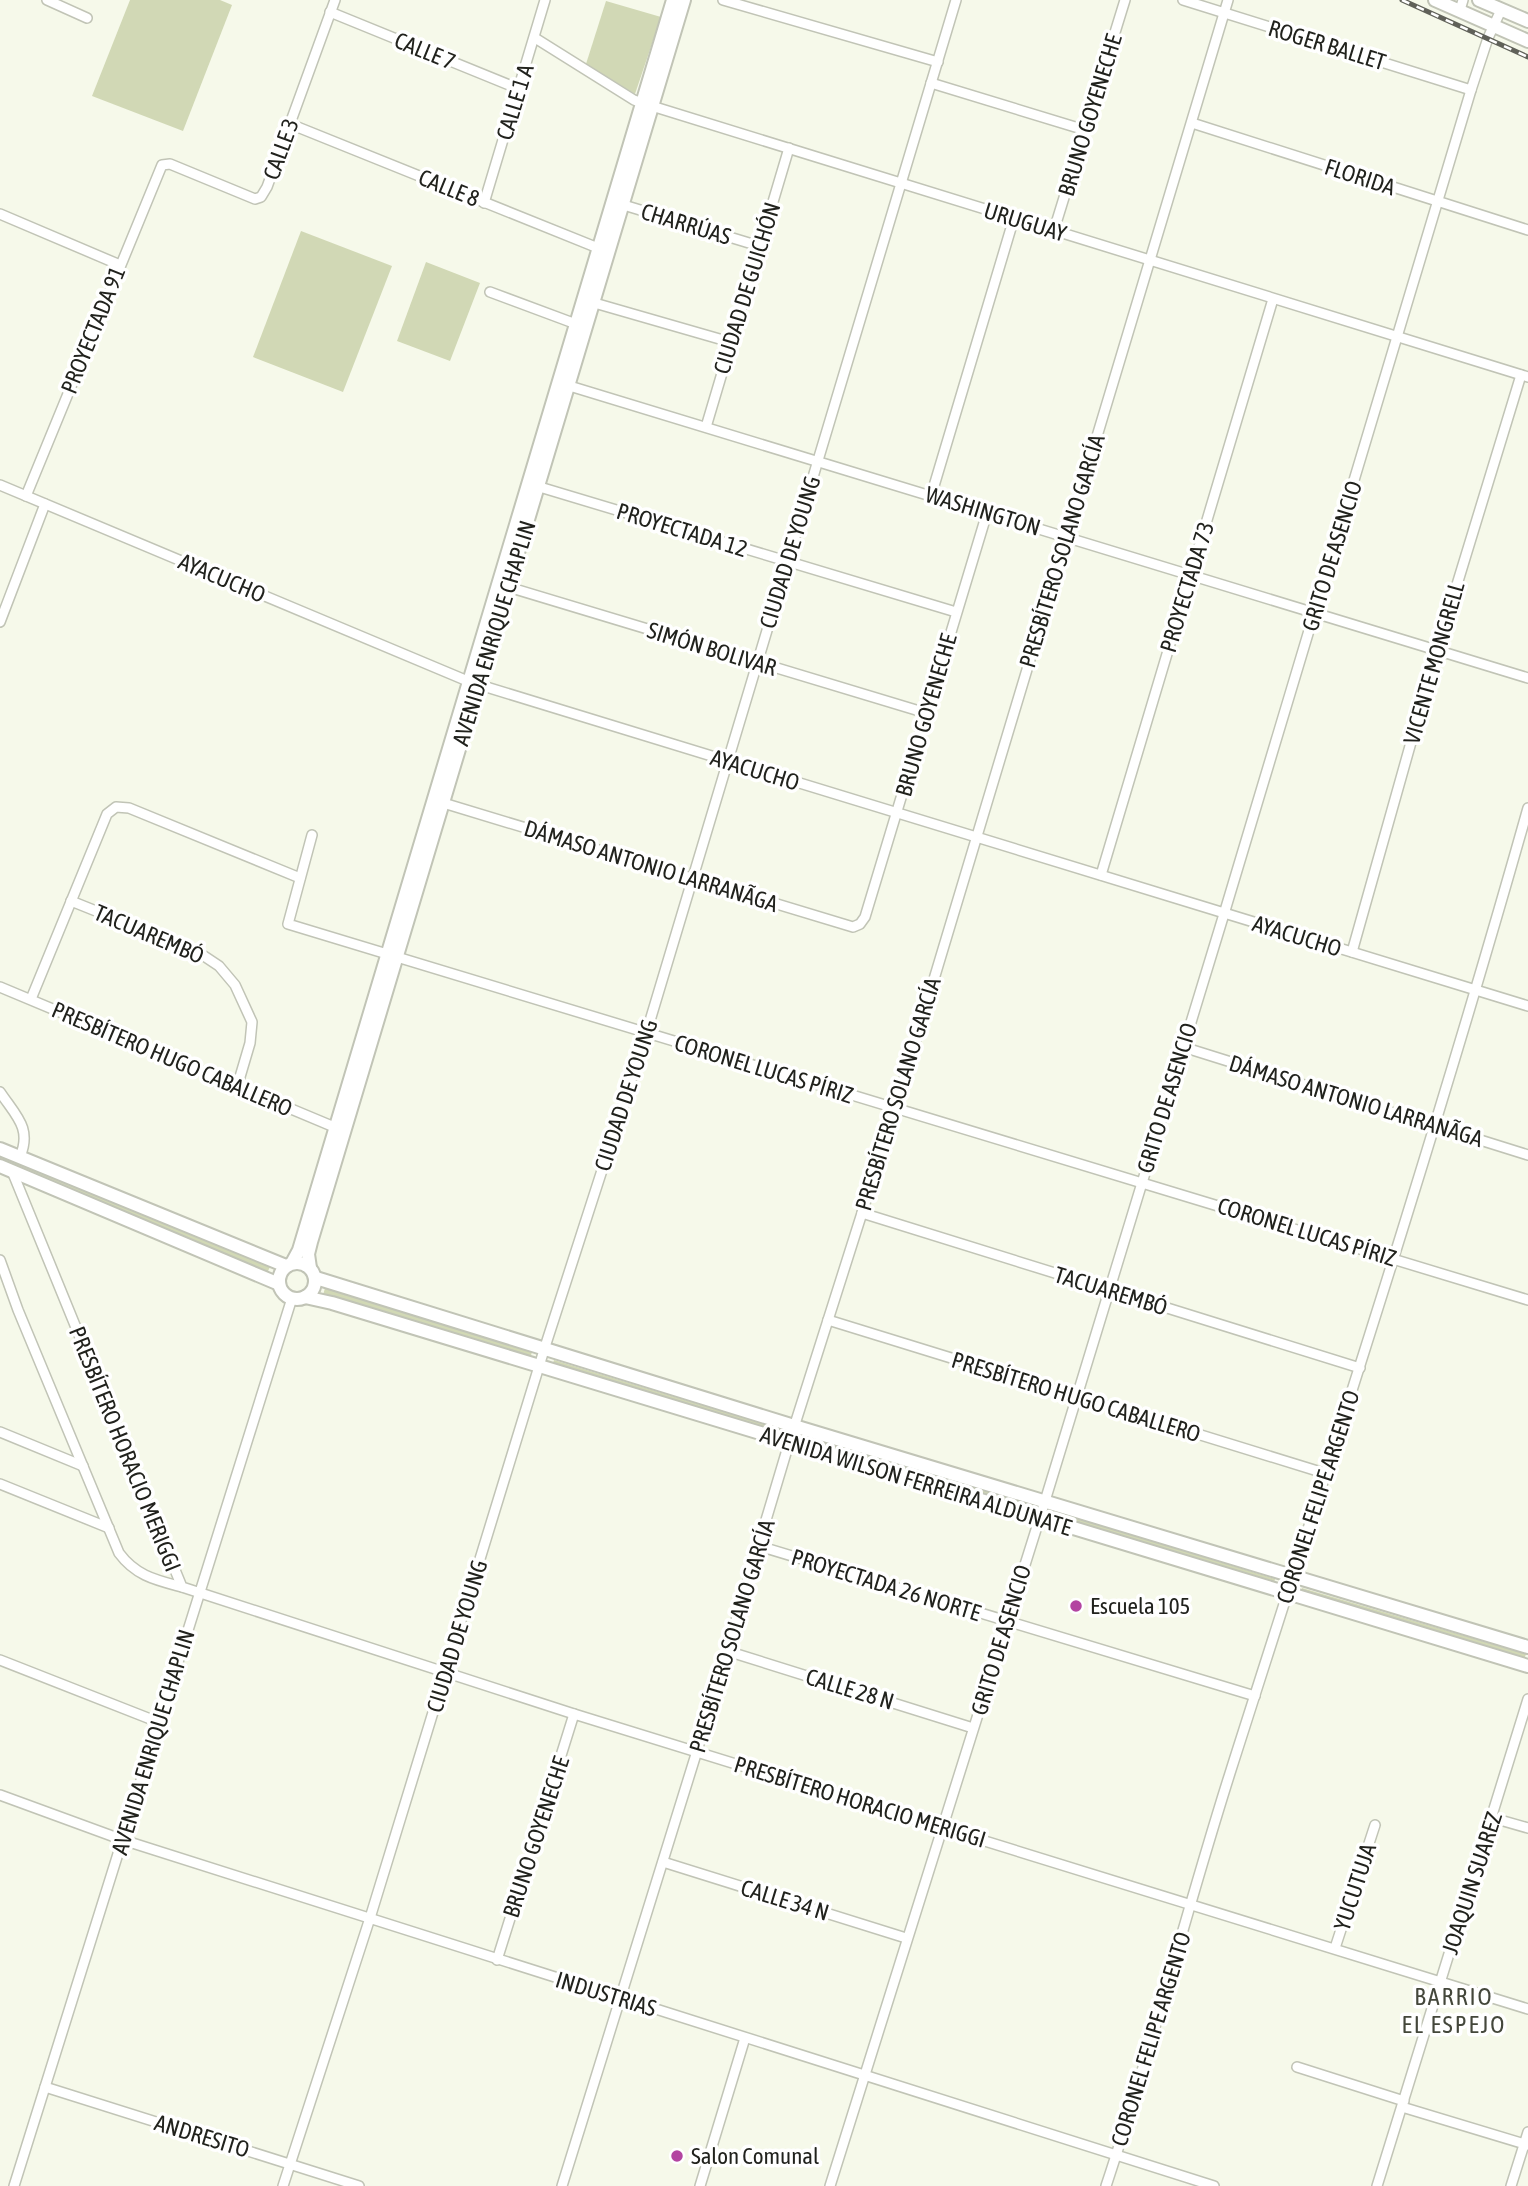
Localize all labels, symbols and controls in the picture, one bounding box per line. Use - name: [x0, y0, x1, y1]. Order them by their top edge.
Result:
- street label: ROGER BALLET: [1265, 15, 1389, 75]
- street label: CALLE 7: [391, 27, 459, 75]
- street label: BRUNO GOYENECHE: [1053, 31, 1127, 199]
- street label: CALLE 1 A: [491, 60, 539, 143]
- street label: CALLE 3: [258, 115, 304, 183]
- street label: FLORIDA: [1321, 153, 1399, 201]
- street label: CALLE 8: [415, 164, 483, 212]
- street label: URUGUAY: [981, 197, 1070, 247]
- street label: CHARRÚAS: [638, 198, 734, 250]
- street label: CIUDAD DE GUICHÓN: [709, 199, 785, 377]
- street label: PROYECTADA 91: [56, 263, 130, 397]
- street label: PRESBÍTERO SOLANO GARCÍA: [1014, 431, 1110, 671]
- street label: CIUDAD DE YOUNG: [754, 473, 826, 631]
- street label: GRITO DE ASENCIO: [1297, 478, 1367, 634]
- street label: WASHINGTON: [922, 481, 1044, 541]
- street label: PROYECTADA 12: [614, 498, 750, 562]
- street label: AVENIDA ENRIQUE CHAPLIN: [447, 517, 541, 749]
- street label: PROYECTADA 73: [1155, 519, 1219, 655]
- street label: AYACUCHO: [175, 548, 269, 608]
- street label: VICENTE MONGRELL: [1398, 579, 1470, 747]
- street label: SIMÓN BOLIVAR: [644, 617, 780, 681]
- street label: BRUNO GOYENECHE: [890, 630, 962, 799]
- street label: AYACUCHO: [707, 744, 803, 796]
- street label: DÁMASO ANTONIO LARRANÃGA: [521, 815, 782, 917]
- street label: TACUAREMBÓ: [90, 899, 208, 969]
- street label: AYACUCHO: [1249, 910, 1345, 962]
- street label: PRESBÍTERO SOLANO GARCÍA: [850, 974, 946, 1214]
- street label: PRESBÍTERO HUGO CABALLERO: [48, 997, 296, 1121]
- street label: CIUDAD DE YOUNG: [589, 1016, 663, 1174]
- street label: GRITO DE ASENCIO: [1132, 1020, 1202, 1176]
- street label: CORONEL LUCAS PÍRIZ: [672, 1029, 856, 1109]
- street label: DÁMASO ANTONIO LARRANÃGA: [1226, 1050, 1487, 1152]
- street label: CORONEL LUCAS PÍRIZ: [1215, 1192, 1399, 1272]
- street label: TACUAREMBÓ: [1051, 1262, 1171, 1320]
- street label: PRESBÍTERO HORACIO MERIGGI: [64, 1323, 186, 1575]
- street label: PRESBÍTERO HUGO CABALLERO: [949, 1347, 1203, 1447]
- street label: CORONEL FELIPE ARGENTO: [1271, 1387, 1365, 1607]
- street label: AVENIDA WILSON FERREIRA ALDUNATE: [757, 1421, 1075, 1541]
- street label: PRESBÍTERO SOLANO GARCÍA: [684, 1516, 780, 1756]
- street label: PROYECTADA 26 NORTE: [788, 1544, 984, 1626]
- street label: CIUDAD DE YOUNG: [421, 1557, 493, 1715]
- street label: GRITO DE ASENCIO: [966, 1562, 1036, 1718]
- place label: Escuela 105: [1090, 1593, 1190, 1619]
- marker: Escuela 105: [1068, 1598, 1084, 1614]
- street label: AVENIDA ENRIQUE CHAPLIN: [106, 1626, 200, 1858]
- street label: CALLE 28 N: [803, 1663, 897, 1715]
- street label: PRESBÍTERO HORACIO MERIGGI: [731, 1751, 989, 1853]
- street label: BRUNO GOYENECHE: [498, 1753, 574, 1921]
- street label: JOAQUIN SUAREZ: [1437, 1809, 1507, 1957]
- street label: YUCUTUJA: [1329, 1839, 1381, 1934]
- street label: CALLE 34 N: [738, 1874, 832, 1926]
- street label: CORONEL FELIPE ARGENTO: [1106, 1929, 1196, 2149]
- street label: INDUSTRIAS: [553, 1966, 660, 2022]
- district label: BARRIO EL ESPEJO: [1402, 1983, 1506, 2038]
- street label: ANDRESITO: [152, 2109, 252, 2163]
- place label: Salon Comunal: [691, 2143, 819, 2169]
- marker: Salon Comunal: [669, 2148, 685, 2164]

